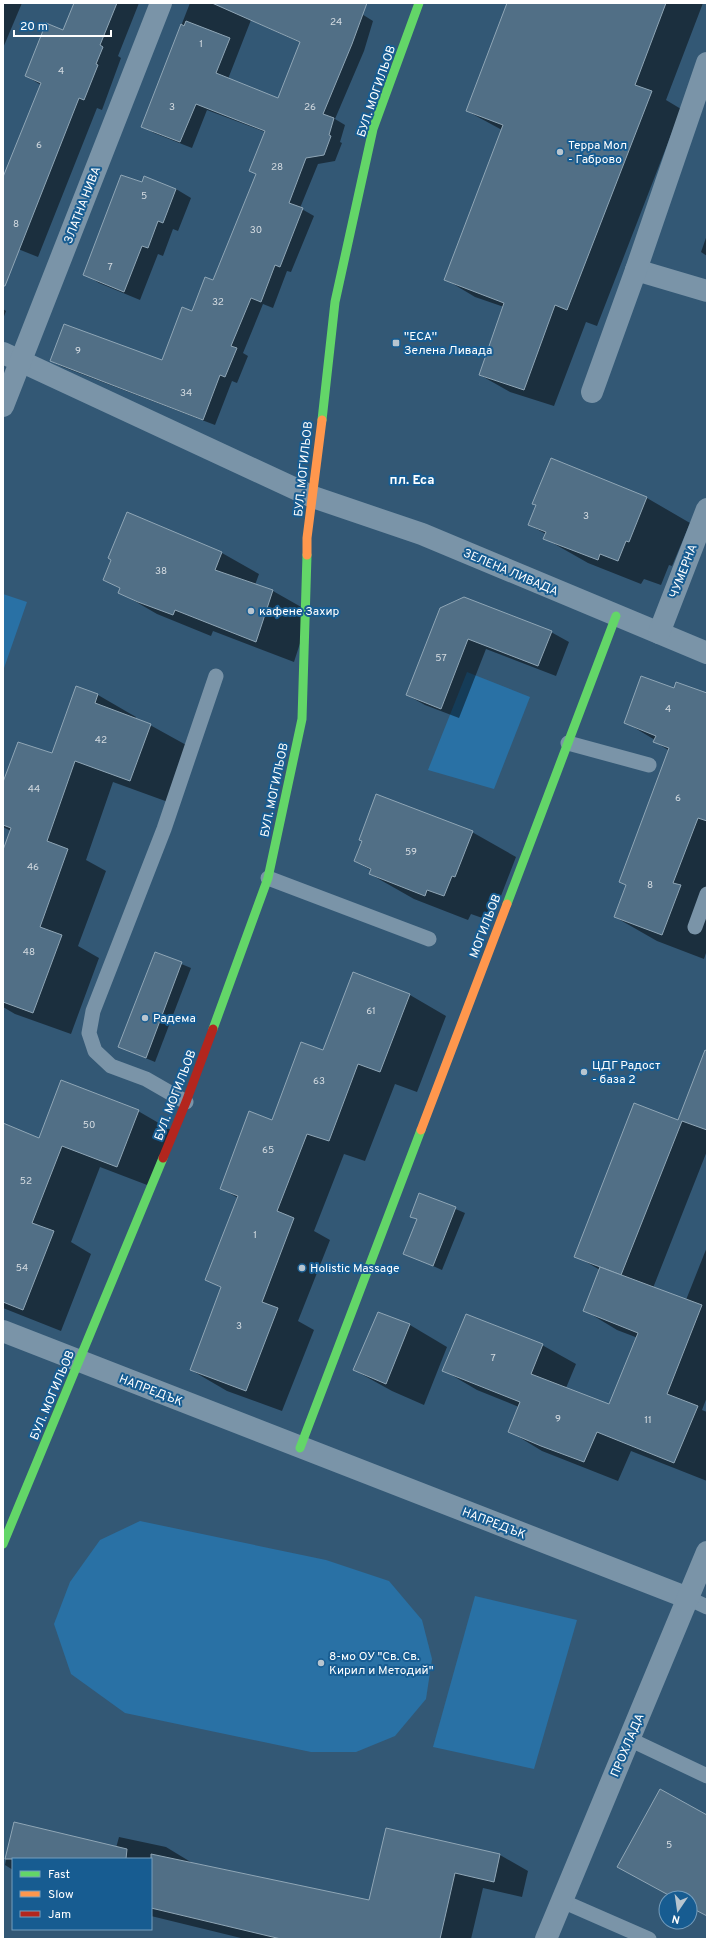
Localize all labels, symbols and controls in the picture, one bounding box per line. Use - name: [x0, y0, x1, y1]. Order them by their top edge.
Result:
- scale bar: [14, 12, 111, 38]
- house number: 24: [330, 16, 342, 29]
- text: 20 m: [20, 19, 48, 35]
- house number: 1: [199, 38, 203, 51]
- street label: БУЛ. МОГИЛЬОВ: [354, 43, 400, 139]
- house number: 4: [58, 65, 64, 78]
- house number: 3: [169, 101, 175, 114]
- house number: 26: [304, 101, 316, 114]
- place label: Терра Мол - Габрово: [568, 138, 627, 168]
- house number: 6: [36, 139, 42, 152]
- marker: Терра Мол - Габрово: [555, 147, 565, 157]
- house number: 28: [271, 161, 283, 174]
- street label: ЗЛАТНА НИВА: [61, 164, 105, 246]
- house number: 5: [141, 190, 147, 203]
- house number: 8: [13, 218, 19, 231]
- house number: 30: [250, 224, 262, 237]
- house number: 7: [107, 261, 113, 274]
- house number: 32: [212, 296, 224, 309]
- place label: ''ЕСА'' Зелена Ливада: [404, 329, 492, 359]
- marker: ''ЕСА'' Зелена Ливада: [391, 338, 401, 348]
- house number: 9: [75, 345, 81, 358]
- house number: 34: [180, 387, 192, 400]
- street label: БУЛ. МОГИЛЬОВ: [291, 420, 317, 518]
- district label: пл. Еса: [390, 473, 434, 489]
- house number: 3: [583, 510, 589, 523]
- street label: ЧУМЕРНА: [666, 542, 702, 601]
- street label: ЗЕЛЕНА ЛИВАДА: [461, 546, 561, 600]
- house number: 38: [155, 565, 167, 578]
- place label: кафене Захир: [259, 604, 339, 620]
- marker: кафене Захир: [246, 606, 256, 616]
- house number: 57: [435, 652, 447, 665]
- house number: 4: [665, 703, 671, 716]
- house number: 42: [95, 734, 107, 747]
- street label: БУЛ. МОГИЛЬОВ: [257, 741, 293, 839]
- house number: 44: [28, 783, 40, 796]
- house number: 6: [675, 792, 681, 805]
- house number: 59: [405, 846, 417, 859]
- house number: 46: [27, 861, 39, 874]
- house number: 8: [647, 879, 653, 892]
- street label: МОГИЛЬОВ: [466, 892, 505, 961]
- house number: 48: [23, 946, 35, 959]
- house number: 61: [366, 1005, 376, 1018]
- place label: Радема: [153, 1011, 196, 1027]
- marker: Радема: [140, 1013, 150, 1023]
- street label: БУЛ. МОГИЛЬОВ: [151, 1048, 201, 1143]
- place label: ЦДГ Радост - база 2: [592, 1058, 661, 1088]
- marker: ЦДГ Радост - база 2: [579, 1067, 589, 1077]
- house number: 63: [313, 1075, 325, 1088]
- house number: 50: [83, 1119, 95, 1132]
- house number: 65: [262, 1144, 274, 1157]
- house number: 52: [20, 1175, 32, 1188]
- house number: 1: [253, 1229, 257, 1242]
- place label: Holistic Massage: [310, 1261, 399, 1277]
- house number: 54: [16, 1262, 28, 1275]
- marker: Holistic Massage: [297, 1263, 307, 1273]
- house number: 3: [236, 1320, 242, 1333]
- street label: БУЛ. МОГИЛЬОВ: [27, 1348, 79, 1443]
- house number: 7: [490, 1352, 496, 1365]
- street label: НАПРЕДЪК: [116, 1371, 185, 1410]
- house number: 9: [555, 1413, 561, 1426]
- house number: 11: [644, 1414, 652, 1427]
- street label: НАПРЕДЪК: [459, 1504, 528, 1543]
- place label: 8-мо ОУ "Св. Св. Кирил и Методий": [329, 1649, 434, 1679]
- marker: 8-мо ОУ "Св. Св. Кирил и Методий": [316, 1658, 326, 1668]
- street label: ПРОХЛАДА: [607, 1711, 649, 1780]
- house number: 5: [666, 1839, 672, 1852]
- legend: [12, 1858, 152, 1930]
- text: Fast: [48, 1867, 70, 1883]
- text: Slow: [48, 1887, 74, 1903]
- north arrow: [658, 1890, 698, 1930]
- text: Jam: [48, 1907, 71, 1923]
- text: N: [671, 1911, 681, 1926]

